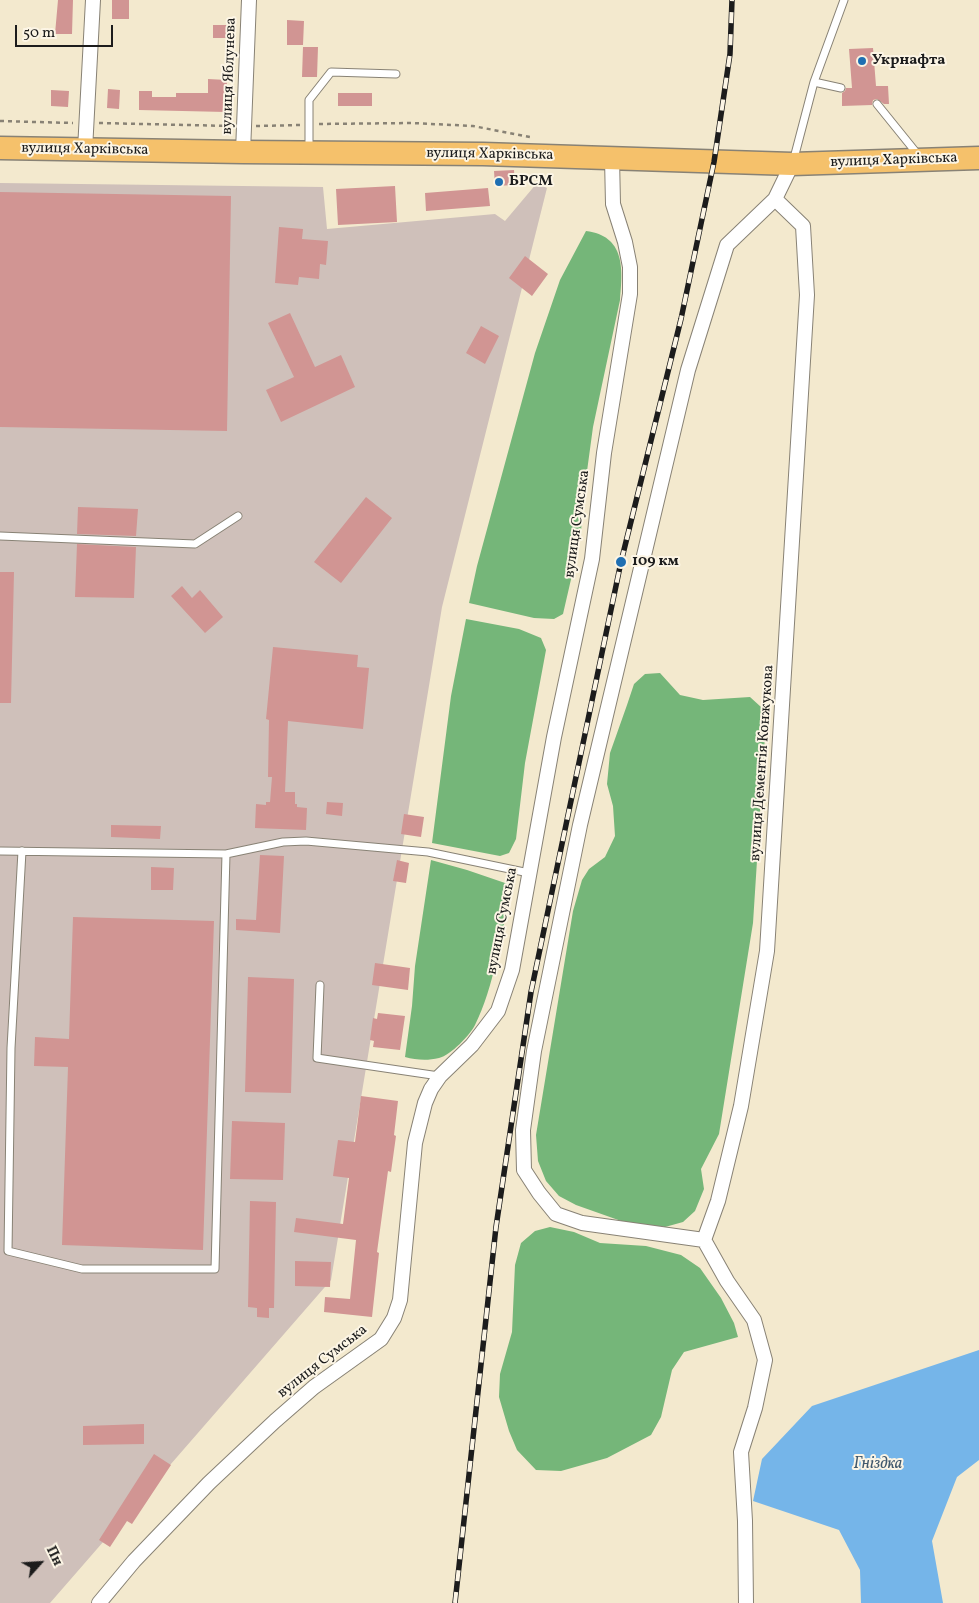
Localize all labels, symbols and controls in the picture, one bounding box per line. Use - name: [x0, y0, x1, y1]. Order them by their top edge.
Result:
- scale bar: [18, 15, 115, 47]
- street label: вулиця Яблунева: [219, 17, 241, 135]
- text: 50 m: [23, 23, 55, 44]
- place label: Укрнафта: [872, 52, 945, 70]
- marker: Укрнафта: [856, 55, 868, 67]
- street label: вулиця Харківська: [21, 140, 149, 160]
- street label: вулиця Харківська: [426, 145, 554, 165]
- street label: вулиця Харківська: [830, 150, 958, 172]
- place label: БРСМ: [509, 173, 553, 191]
- marker: БРСМ: [493, 176, 505, 188]
- street label: вулиця Сумська: [562, 469, 594, 579]
- place label: 109 км: [632, 553, 679, 571]
- marker: 109 км: [614, 555, 628, 569]
- street label: вулиця Дементія Конжукова: [747, 664, 779, 862]
- street label: вулиця Сумська: [484, 866, 522, 976]
- street label: вулиця Сумська: [275, 1321, 371, 1403]
- water label: Гніздка: [854, 1455, 902, 1475]
- north arrow: [15, 1538, 65, 1588]
- text: Пн: [41, 1543, 67, 1569]

